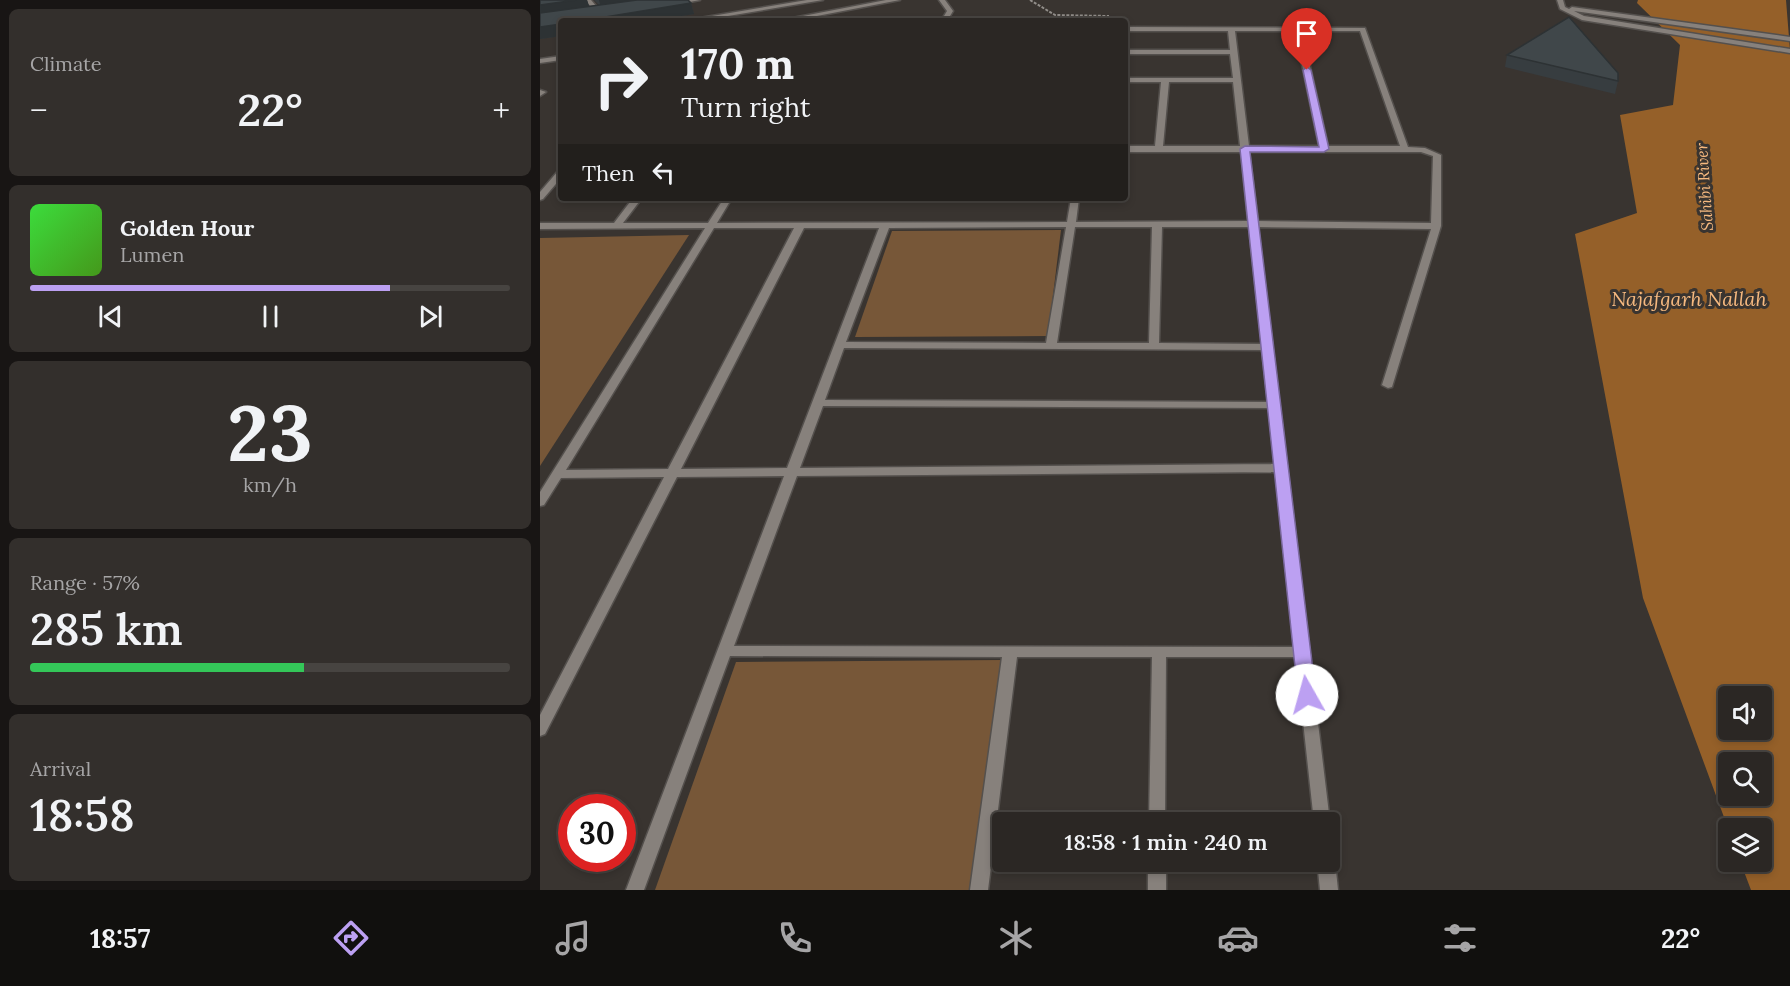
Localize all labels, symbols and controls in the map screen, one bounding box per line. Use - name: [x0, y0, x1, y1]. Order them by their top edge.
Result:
- pin: [1281, 8, 1332, 70]
- icon: arrive: [1290, 17, 1323, 50]
- text: 170 m: [681, 37, 794, 91]
- icon: right: [582, 42, 660, 120]
- text: Climate: [30, 51, 102, 76]
- text: 22°: [237, 81, 303, 138]
- text: −: [30, 89, 48, 131]
- text: +: [493, 89, 510, 131]
- text: Turn right: [681, 90, 810, 124]
- water label: Sahibi River: [1691, 142, 1717, 232]
- icon: left: [647, 156, 680, 189]
- text: Then: [582, 159, 635, 187]
- text: Golden Hour: [120, 214, 254, 242]
- text: Lumen: [120, 242, 184, 267]
- water label: Najafgarh Nallah: [1611, 286, 1767, 311]
- icon: previous: [94, 300, 127, 333]
- icon: pause: [254, 300, 287, 333]
- icon: next: [414, 300, 447, 333]
- text: 23: [227, 383, 313, 482]
- text: km/h: [243, 472, 297, 497]
- text: Range · 57%: [30, 570, 140, 595]
- text: 285 km: [30, 600, 183, 657]
- position arrow: [1275, 663, 1339, 727]
- map controls: [1718, 686, 1772, 872]
- button: sound: [1718, 686, 1772, 740]
- button: search: [1718, 752, 1772, 806]
- text: Arrival: [30, 756, 91, 781]
- text: 18:58: [30, 786, 135, 843]
- speed limit sign: 30: [558, 794, 636, 872]
- button: layers: [1718, 818, 1772, 872]
- text: 18:58 · 1 min · 240 m: [1065, 828, 1267, 856]
- icon: directions: [330, 917, 372, 959]
- icon: music: [552, 917, 594, 959]
- icon: phone: [774, 917, 816, 959]
- icon: climate: [995, 917, 1037, 959]
- icon: car: [1217, 917, 1259, 959]
- icon: filters: [1439, 917, 1481, 959]
- text: 18:57: [90, 921, 150, 955]
- text: 22°: [1661, 921, 1700, 955]

